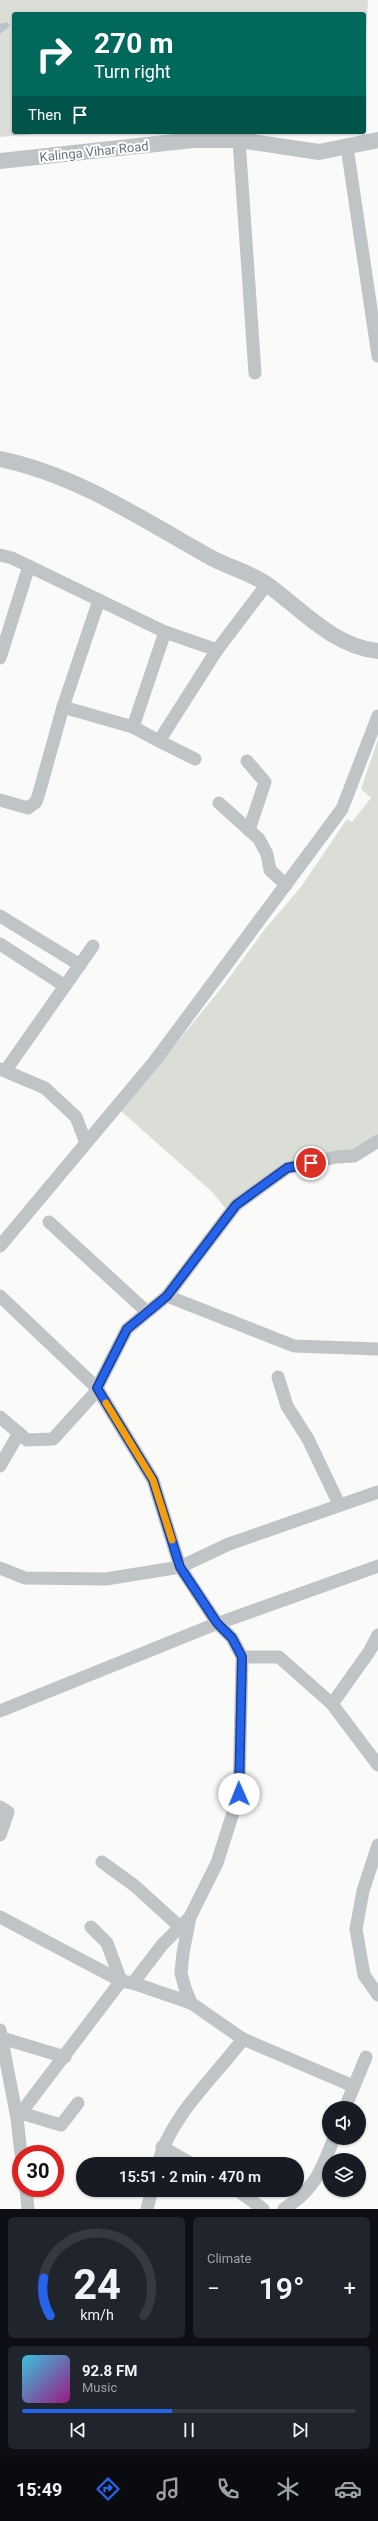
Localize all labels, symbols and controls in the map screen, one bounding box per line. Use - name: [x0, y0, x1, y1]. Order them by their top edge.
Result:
- text: 270 m: [94, 27, 173, 60]
- icon: right: [28, 28, 80, 80]
- text: Turn right: [94, 61, 171, 82]
- icon: arrive: [69, 104, 91, 126]
- text: Then: [28, 106, 61, 124]
- street label: Kalinga Vihar Road: [39, 138, 149, 165]
- pin: [294, 1146, 328, 1180]
- icon: arrive: [300, 1152, 322, 1174]
- position arrow: [218, 1773, 260, 1815]
- map controls: [322, 2101, 366, 2197]
- button: sound: [322, 2101, 366, 2145]
- speed limit sign: 30: [12, 2145, 64, 2197]
- button: layers: [322, 2153, 366, 2197]
- text: 15:51 · 2 min · 470 m: [119, 2168, 261, 2186]
- text: Climate: [207, 2251, 251, 2266]
- text: 24: [73, 2259, 120, 2308]
- text: 19°: [259, 2271, 304, 2306]
- text: −: [207, 2276, 220, 2301]
- text: +: [344, 2276, 356, 2301]
- text: km/h: [80, 2306, 113, 2322]
- text: 92.8 FM: [82, 2362, 137, 2380]
- text: Music: [82, 2380, 117, 2395]
- icon: previous: [67, 2419, 89, 2441]
- icon: pause: [178, 2419, 200, 2441]
- icon: next: [289, 2419, 311, 2441]
- icon: directions: [94, 2475, 122, 2503]
- icon: music: [154, 2475, 182, 2503]
- icon: phone: [214, 2475, 242, 2503]
- icon: climate: [274, 2475, 302, 2503]
- icon: car: [334, 2475, 362, 2503]
- text: 15:49: [16, 2479, 62, 2500]

